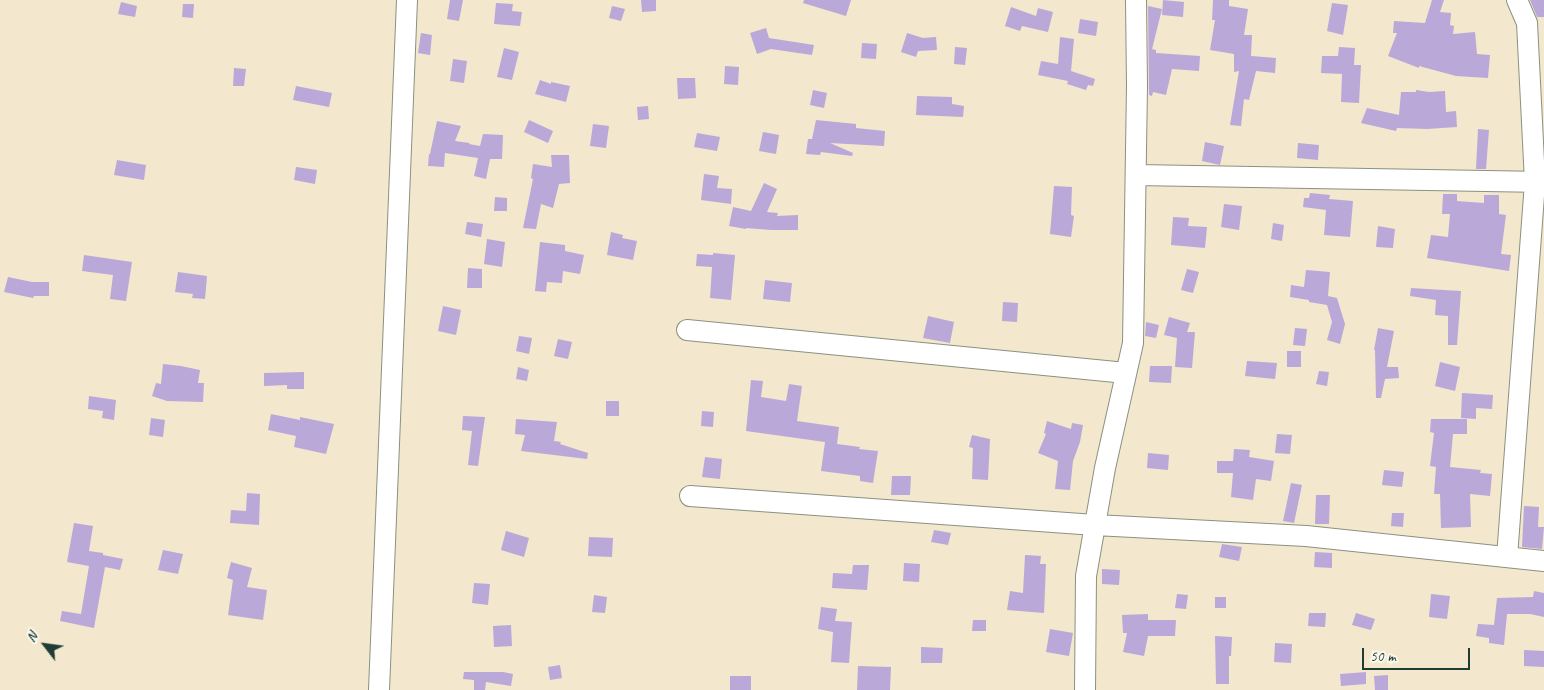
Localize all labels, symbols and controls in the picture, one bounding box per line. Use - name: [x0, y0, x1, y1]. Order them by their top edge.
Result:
- north arrow: [20, 620, 70, 670]
- text: N: [22, 629, 41, 645]
- scale bar: [1364, 638, 1472, 670]
- text: 50 m: [1370, 647, 1396, 666]

